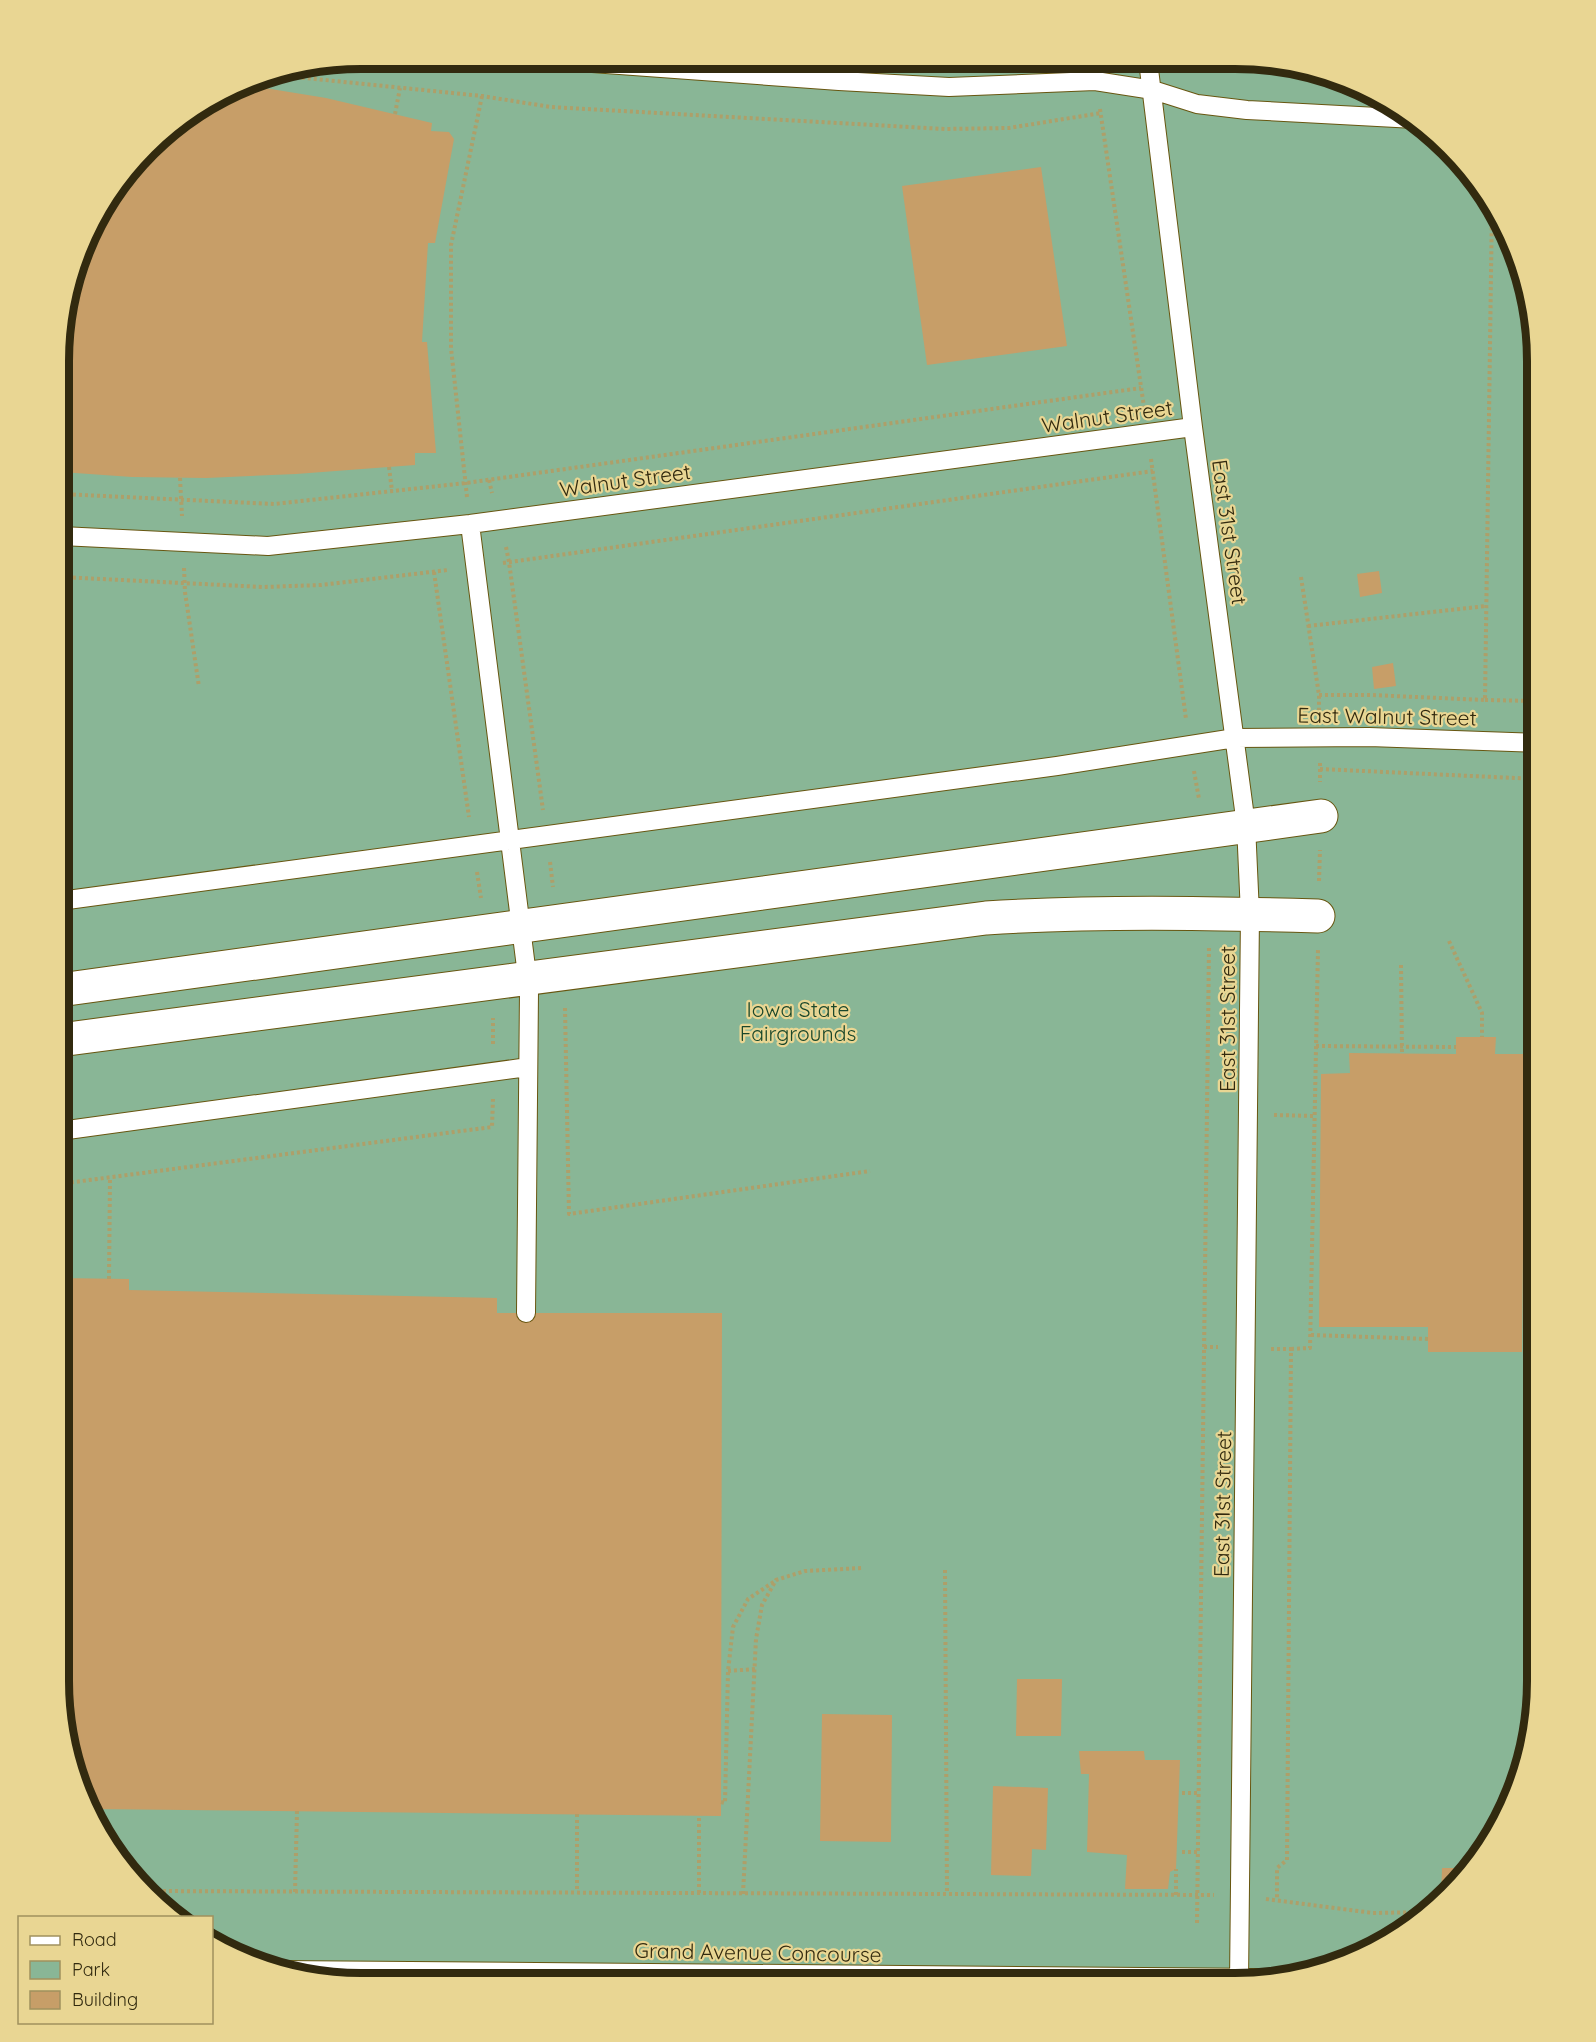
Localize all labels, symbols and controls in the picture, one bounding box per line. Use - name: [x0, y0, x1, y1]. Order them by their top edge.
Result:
- street label: Walnut Street: [1040, 394, 1174, 438]
- street label: Walnut Street: [558, 458, 692, 502]
- street label: East 31st Street: [1207, 458, 1253, 606]
- street label: East Walnut Street: [1297, 701, 1477, 731]
- street label: East 31st Street: [1214, 946, 1240, 1092]
- park label: Iowa State Fairgrounds: [740, 996, 856, 1046]
- street label: East 31st Street: [1208, 1431, 1236, 1577]
- legend: [18, 1916, 213, 2024]
- text: Road: [72, 1928, 117, 1951]
- street label: Grand Avenue Concourse: [634, 1937, 882, 1967]
- text: Park: [72, 1958, 110, 1981]
- text: Building: [72, 1988, 138, 2011]

